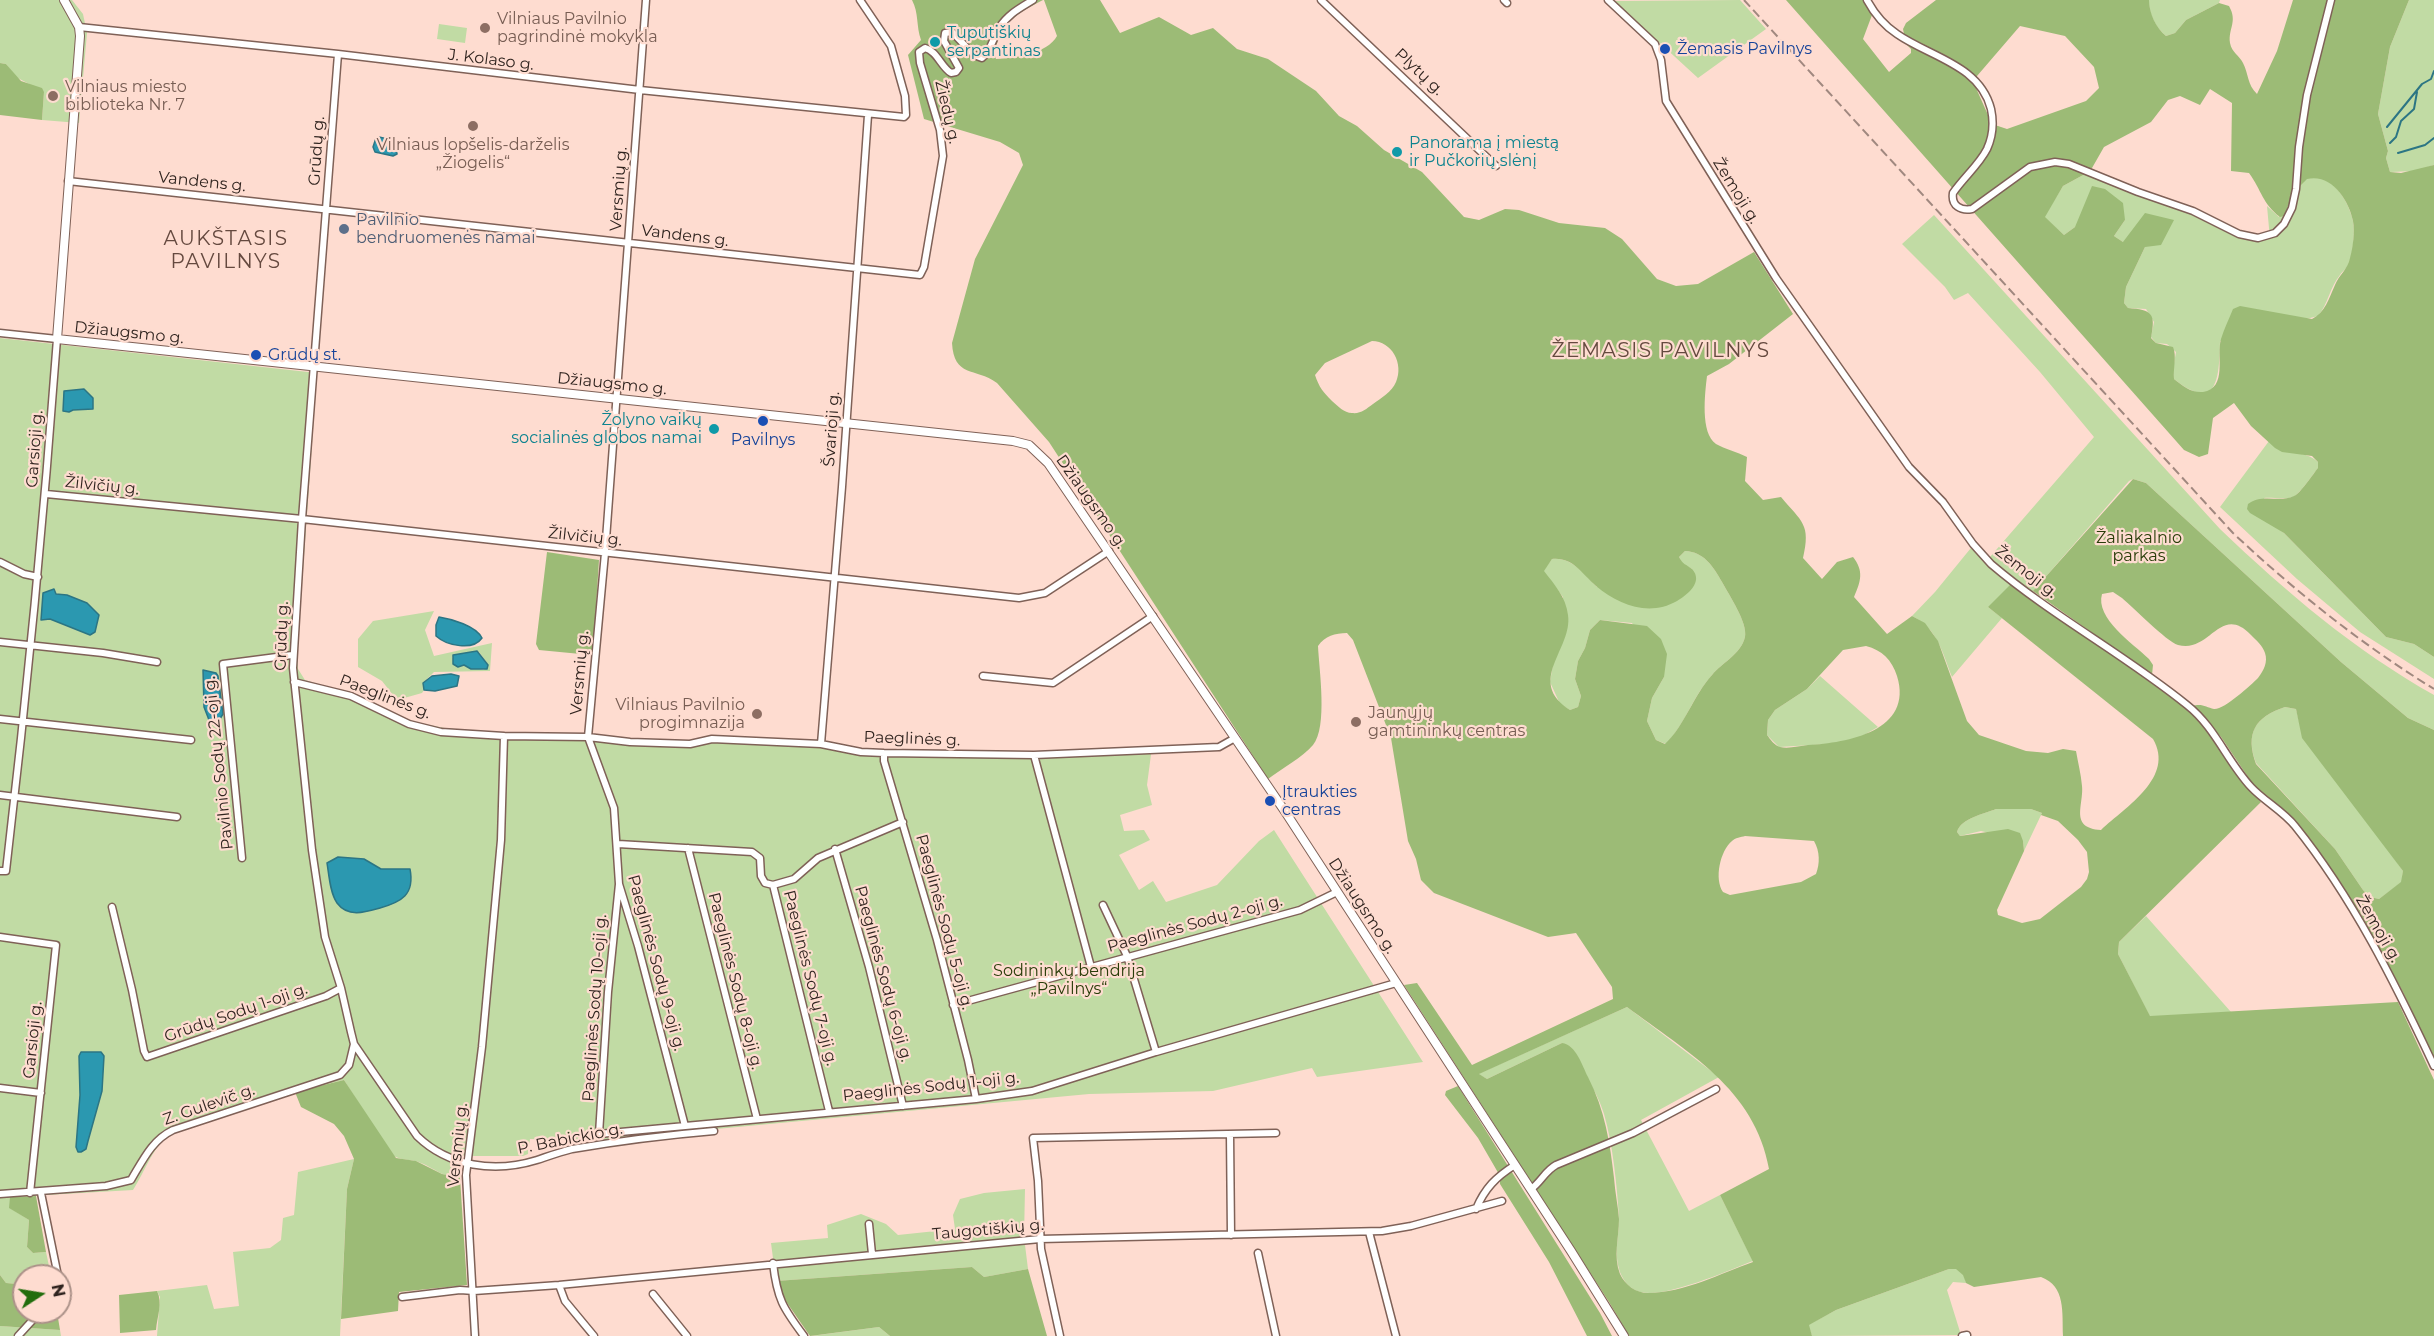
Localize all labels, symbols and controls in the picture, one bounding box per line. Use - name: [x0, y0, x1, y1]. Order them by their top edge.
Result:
- place label: Vilniaus Pavilnio pagrindinė mokykla: [497, 9, 658, 47]
- marker: Vilniaus Pavilnio pagrindinė mokykla: [478, 21, 492, 35]
- place label: Tuputiškių serpantinas: [947, 23, 1041, 61]
- marker: Tuputiškių serpantinas: [928, 35, 942, 49]
- place label: Žemasis Pavilnys: [1677, 39, 1812, 59]
- marker: Žemasis Pavilnys: [1658, 42, 1672, 56]
- street label: Plytų g.: [1390, 44, 1448, 100]
- street label: J. Kolaso g.: [447, 45, 535, 75]
- place label: Vilniaus miesto biblioteka Nr. 7: [65, 77, 187, 115]
- street label: Žiedų g.: [930, 78, 964, 146]
- marker: Vilniaus miesto biblioteka Nr. 7: [46, 89, 60, 103]
- street label: Grūdų g.: [305, 116, 329, 186]
- marker: Vilniaus lopšelis-darželis „Žiogelis“: [466, 119, 480, 133]
- place label: Panorama į miestą ir Pučkorių slėnį: [1409, 133, 1559, 171]
- place label: Vilniaus lopšelis-darželis „Žiogelis“: [377, 135, 569, 173]
- marker: Panorama į miestą ir Pučkorių slėnį: [1390, 145, 1404, 159]
- street label: Versmių g.: [606, 146, 632, 232]
- street label: Žemoji g.: [1708, 155, 1764, 227]
- street label: Vandens g.: [157, 168, 247, 196]
- place label: Pavilnio bendruomenės namai: [356, 210, 535, 248]
- street label: Vandens g.: [640, 221, 730, 251]
- marker: Pavilnio bendruomenės namai: [337, 222, 351, 236]
- district label: AUKŠTASIS PAVILNYS: [163, 227, 289, 274]
- street label: Džiaugsmo g.: [73, 318, 185, 348]
- district label: ŽEMASIS PAVILNYS: [1552, 339, 1770, 363]
- place label: Grūdų st.: [268, 345, 341, 365]
- marker: Grūdų st.: [249, 348, 263, 362]
- street label: Džiaugsmo g.: [556, 369, 668, 399]
- street label: Švarioji g.: [820, 391, 844, 467]
- street label: Garsioji g.: [23, 410, 47, 488]
- place label: Žolyno vaikų socialinės globos namai: [511, 410, 702, 448]
- marker: Pavilnys: [756, 414, 770, 428]
- marker: Žolyno vaikų socialinės globos namai: [707, 422, 721, 436]
- place label: Pavilnys: [731, 430, 795, 450]
- street label: Džiaugsmo g.: [1052, 451, 1130, 553]
- street label: Žilvičių g.: [64, 473, 140, 499]
- street label: Žilvičių g.: [547, 524, 623, 550]
- park label: Žaliakalnio parkas: [2096, 528, 2182, 566]
- street label: Žemoji g.: [1991, 542, 2061, 602]
- street label: Grūdų g.: [271, 601, 293, 671]
- street label: Versmių g.: [567, 630, 593, 716]
- street label: Paeglinės g.: [336, 671, 434, 723]
- street label: Pavilnio Sodų 22-oji g.: [200, 675, 238, 851]
- place label: Vilniaus Pavilnio progimnazija: [615, 695, 745, 733]
- place label: Jaunųjų gamtininkų centras: [1368, 703, 1525, 741]
- marker: Vilniaus Pavilnio progimnazija: [750, 707, 764, 721]
- marker: Jaunųjų gamtininkų centras: [1349, 715, 1363, 729]
- street label: Paeglinės g.: [863, 728, 961, 750]
- place label: Įtraukties centras: [1282, 782, 1357, 820]
- marker: Įtraukties centras: [1263, 794, 1277, 808]
- street label: Paeglinės Sodų 5-oji g.: [911, 832, 977, 1012]
- street label: Džiaugsmo g.: [1324, 855, 1400, 957]
- street label: Paeglinės Sodų 9-oji g.: [623, 873, 689, 1053]
- street label: Paeglinės Sodų 6-oji g.: [850, 884, 916, 1064]
- street label: Paeglinės Sodų 7-oji g.: [779, 888, 841, 1068]
- street label: Paeglinės Sodų 8-oji g.: [704, 890, 766, 1072]
- street label: Paeglinės Sodų 2-oji g.: [1105, 891, 1285, 957]
- street label: Žemoji g.: [2351, 892, 2405, 966]
- street label: Paeglinės Sodų 10-oji g.: [579, 914, 611, 1102]
- park label: Sodininkų bendrija „Pavilnys“: [993, 961, 1145, 999]
- street label: Grūdų Sodų 1-oji g.: [162, 979, 310, 1047]
- street label: Garsioji g.: [19, 1000, 47, 1080]
- street label: Paeglinės Sodų 1-oji g.: [842, 1068, 1020, 1106]
- street label: Z. Gulevič g.: [161, 1080, 257, 1130]
- street label: Versmių g.: [444, 1102, 472, 1188]
- street label: P. Babickio g.: [516, 1119, 624, 1159]
- street label: Taugotiškių g.: [932, 1216, 1044, 1244]
- north arrow: [12, 1264, 72, 1324]
- text: N: [48, 1282, 69, 1299]

